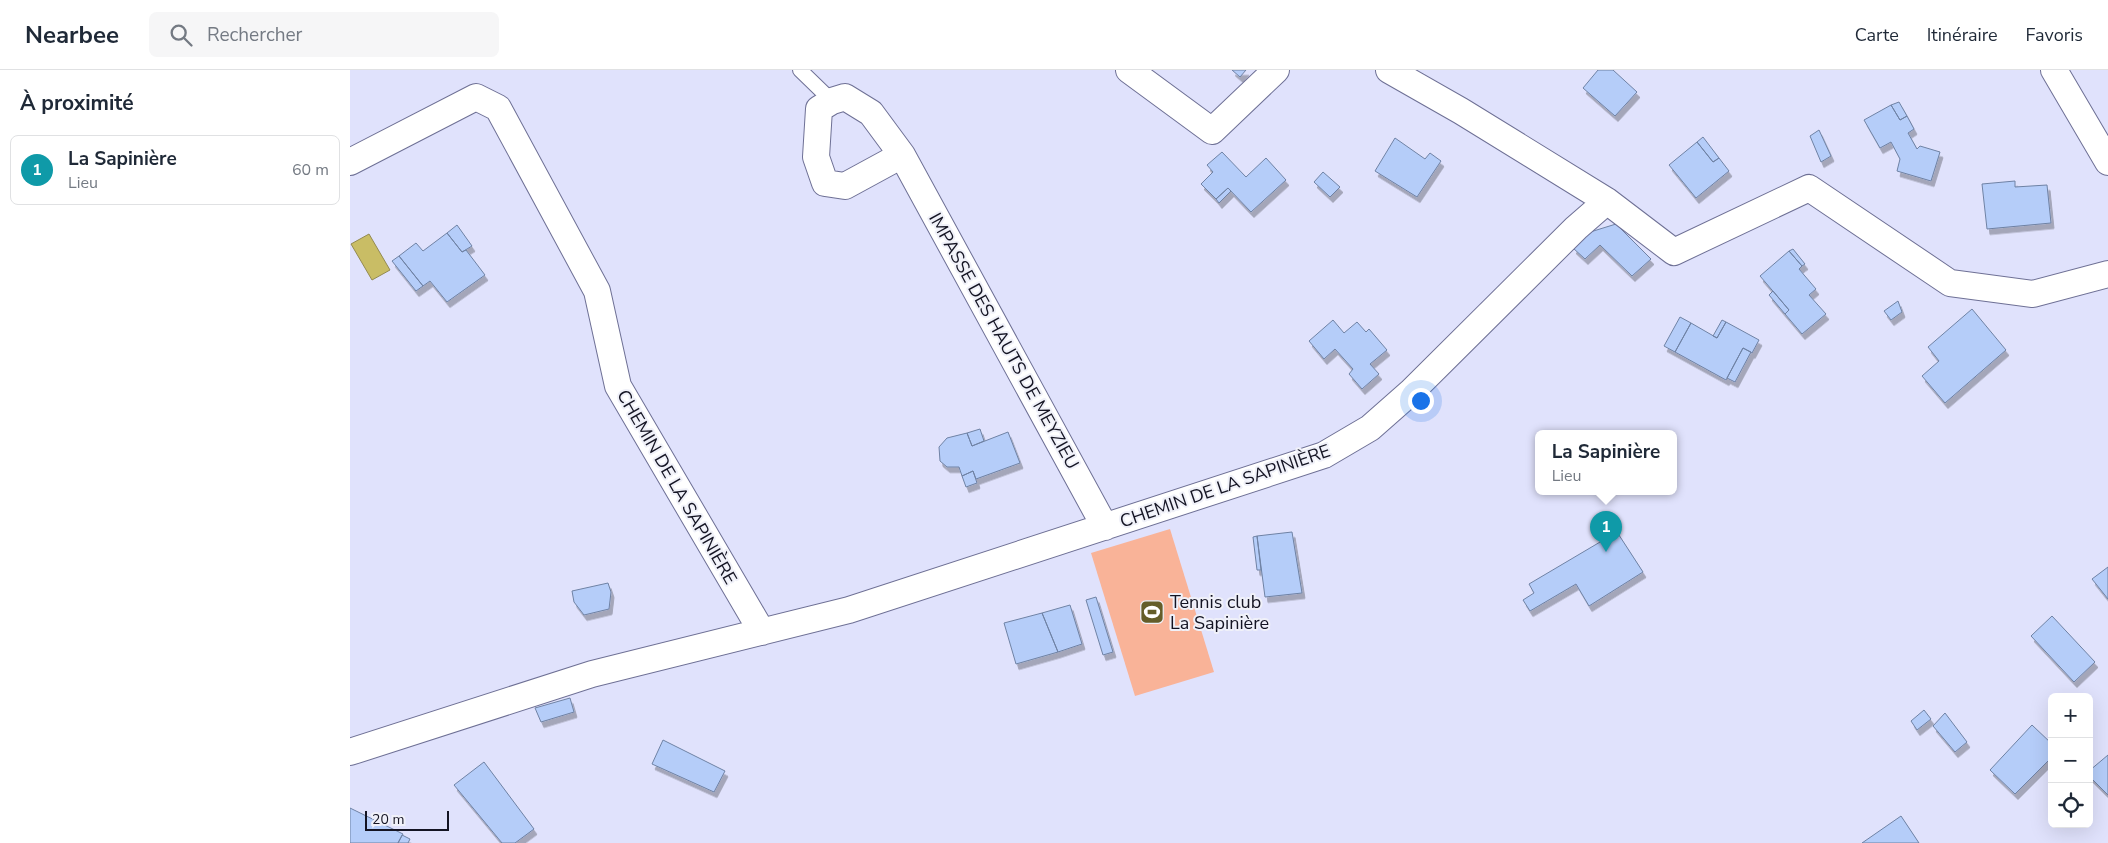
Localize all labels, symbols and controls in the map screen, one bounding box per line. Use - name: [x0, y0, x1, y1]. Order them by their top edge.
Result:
- search box: [149, 12, 499, 57]
- text: Nearbee: [25, 19, 119, 51]
- icon: search: [167, 21, 195, 49]
- text: Rechercher: [207, 22, 302, 48]
- text: Carte: [1855, 23, 1899, 47]
- text: Itinéraire: [1927, 23, 1998, 47]
- text: Favoris: [2026, 23, 2083, 47]
- text: À proximité: [20, 89, 134, 117]
- text: La Sapinière: [68, 146, 177, 172]
- text: 1: [32, 159, 42, 181]
- text: 60 m: [292, 159, 329, 181]
- text: Lieu: [68, 172, 98, 194]
- street label: IMPASSE DES HAUTS DE MEYZIEU: [923, 209, 1085, 473]
- street label: CHEMIN DE LA SAPINIÈRE: [611, 385, 743, 589]
- your location: [1408, 388, 1434, 414]
- popup: [1535, 430, 1677, 495]
- street label: CHEMIN DE LA SAPINIÈRE: [1117, 439, 1333, 533]
- text: La Sapinière: [1552, 439, 1660, 465]
- text: Lieu: [1552, 465, 1582, 487]
- pin: 1: [1590, 511, 1622, 552]
- place label: Tennis club La Sapinière: [1170, 590, 1269, 635]
- sports icon: Tennis club La Sapinière: [1139, 599, 1165, 625]
- map controls: [2048, 693, 2093, 828]
- button: +: [2048, 693, 2093, 738]
- button: −: [2048, 738, 2093, 783]
- button: locate: [2048, 783, 2093, 828]
- scale bar: [365, 808, 449, 831]
- text: 20 m: [372, 810, 404, 829]

